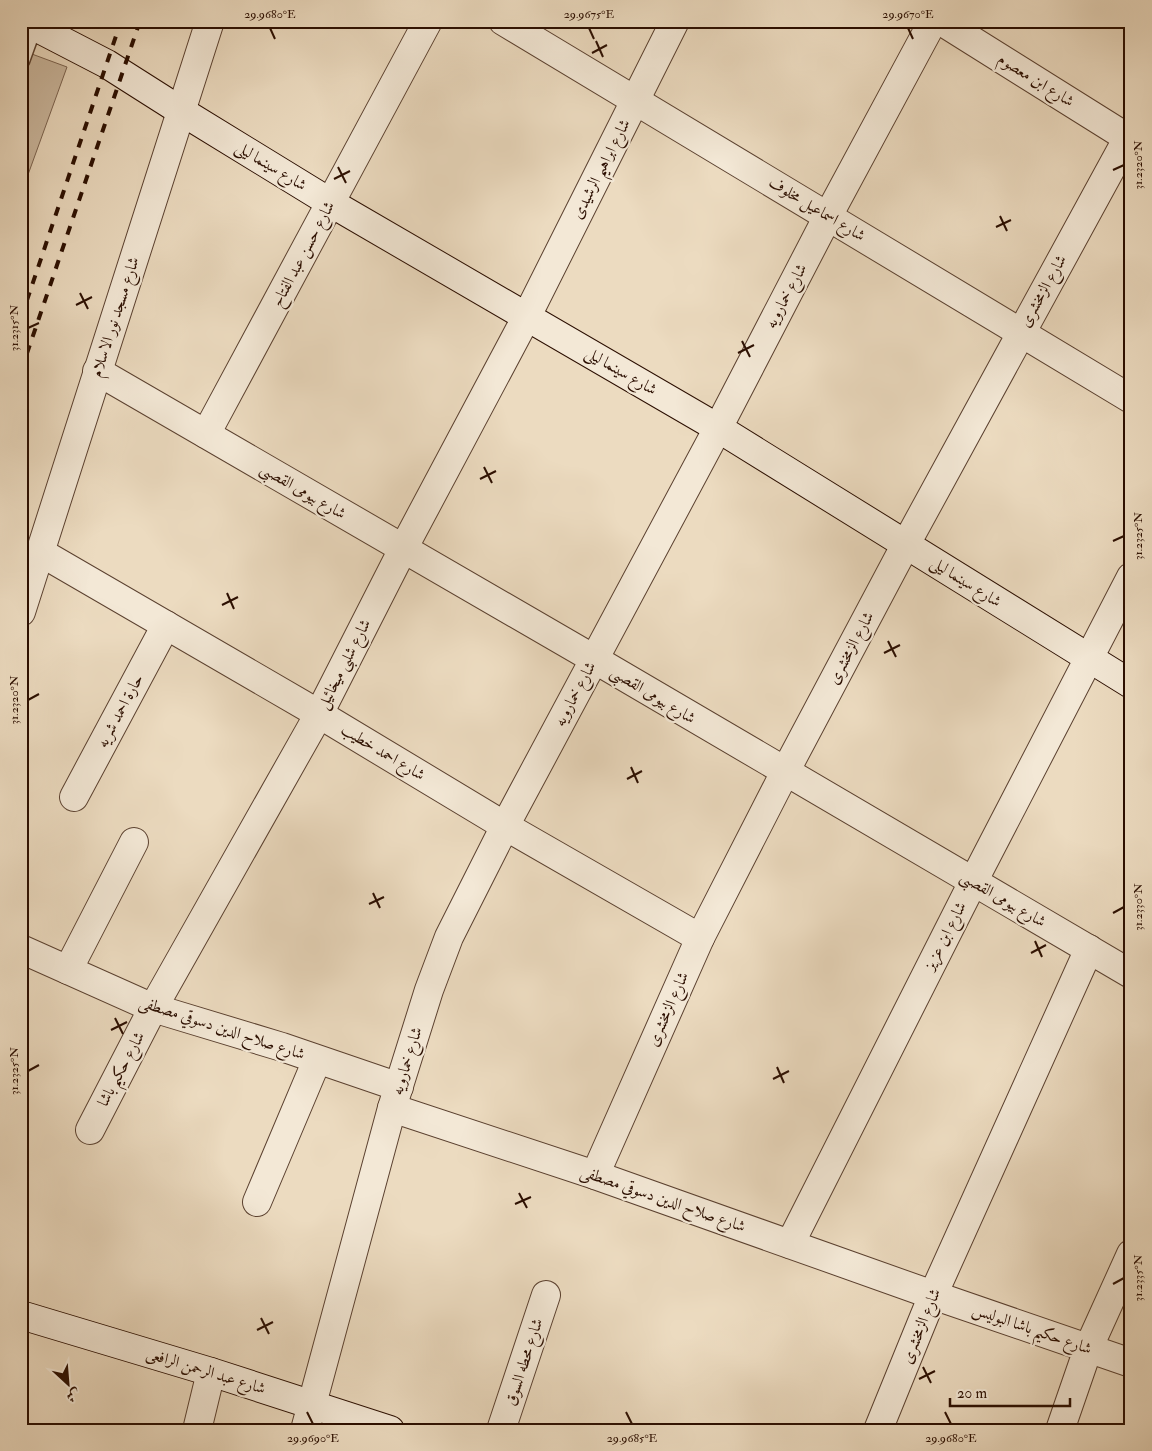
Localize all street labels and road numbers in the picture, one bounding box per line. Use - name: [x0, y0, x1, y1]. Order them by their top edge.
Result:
- street label: شارع ابن معصوم: [992, 49, 1078, 115]
- street label: شارع ابراهيم الرشيدى: [567, 116, 640, 225]
- street label: شارع سينما ليلى: [230, 137, 310, 198]
- street label: شارع اسماعيل مخلوف: [763, 172, 869, 248]
- street label: شارع حسن عبد الفتاح: [267, 198, 343, 312]
- street label: شارع الزمخشرى: [1015, 251, 1074, 332]
- street label: شارع مسجد نور الاسلام: [86, 254, 148, 381]
- street label: شارع خمارويه: [761, 260, 814, 333]
- street label: شارع سينما ليلى: [580, 342, 661, 402]
- street label: شارع بيومى القصبى: [255, 458, 350, 526]
- street label: شارع سينما ليلى: [925, 552, 1005, 614]
- street label: شارع الزمخشرى: [823, 608, 881, 689]
- street label: شارع شلبى ميخائيل: [313, 616, 378, 714]
- street label: شارع خمارويه: [550, 658, 603, 731]
- street label: شارع بيومى القصبى: [605, 662, 699, 731]
- street label: حارة احمد شريه: [92, 671, 148, 751]
- street label: شارع احمد خطيب: [336, 719, 429, 787]
- street label: شارع بيومى القصبى: [955, 866, 1050, 934]
- street label: شارع ابن عزيز: [918, 898, 973, 977]
- street label: شارع الزمخشرى: [643, 969, 696, 1051]
- street label: شارع صلاح الدين دسوقي مصطفى: [135, 992, 307, 1068]
- street label: شارع خمارويه: [387, 1024, 430, 1098]
- street label: شارع حكيم باشا: [93, 1028, 154, 1113]
- street label: شارع صلاح الدين دسوقي مصطفى: [577, 1161, 748, 1240]
- street label: شارع الزمخشرى: [897, 1285, 948, 1368]
- street label: شارع حكيم باشا البوليس: [968, 1299, 1094, 1364]
- street label: شارع محطه السوق: [500, 1316, 550, 1409]
- street label: شارع عبد الرحمن الرافعى: [143, 1343, 268, 1402]

